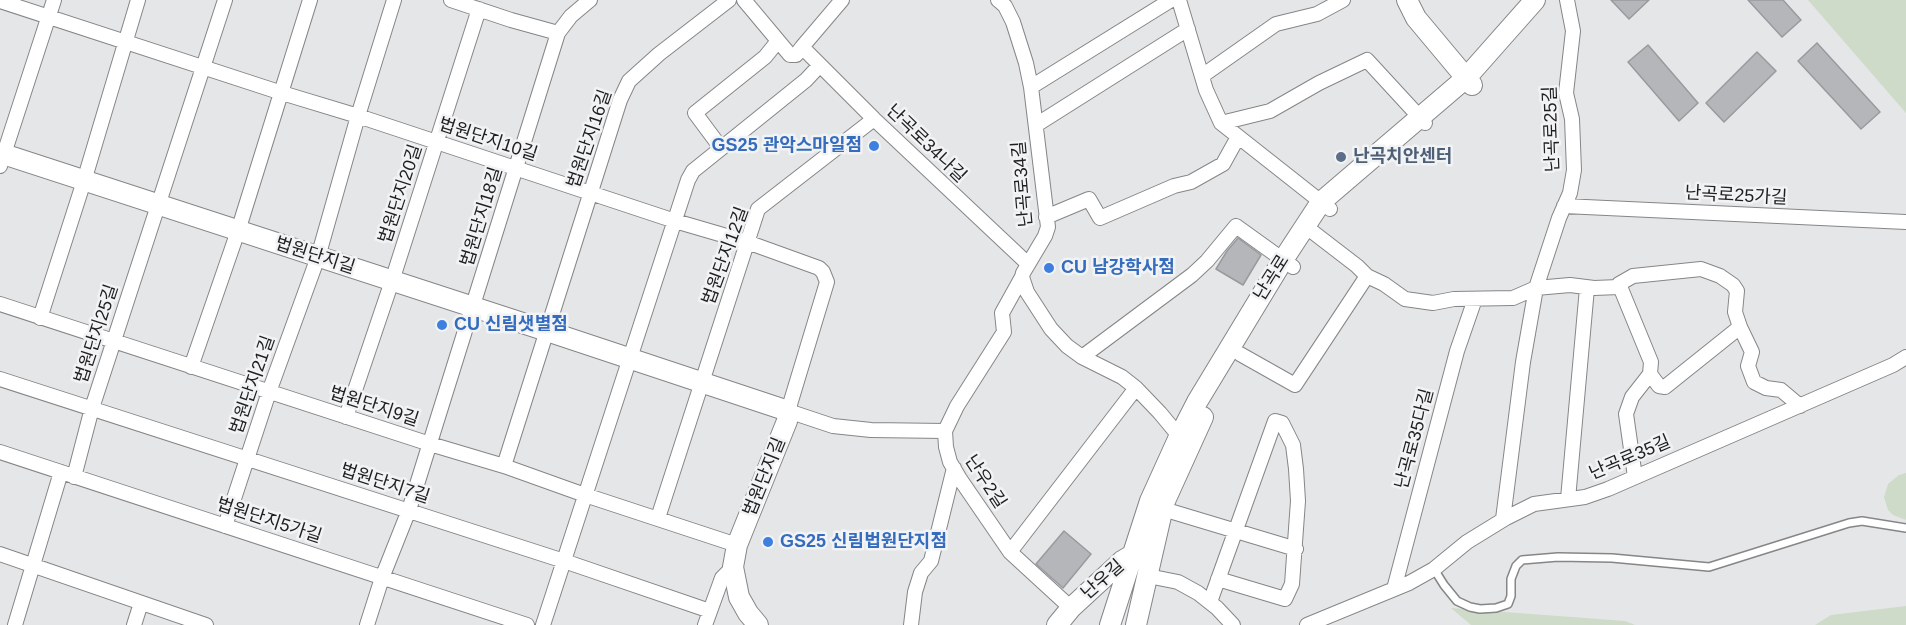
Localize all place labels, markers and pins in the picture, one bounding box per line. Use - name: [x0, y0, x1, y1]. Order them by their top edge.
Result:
- place label: GS25 관악스마일점: [712, 135, 862, 157]
- marker: GS25 관악스마일점: [867, 139, 881, 153]
- place label: 난곡치안센터: [1353, 146, 1452, 168]
- marker: 난곡치안센터: [1334, 150, 1348, 164]
- place label: CU 남강학사점: [1061, 257, 1175, 279]
- marker: CU 남강학사점: [1042, 261, 1056, 275]
- place label: CU 신림샛별점: [454, 314, 568, 336]
- marker: CU 신림샛별점: [435, 318, 449, 332]
- place label: GS25 신림법원단지점: [780, 531, 947, 553]
- marker: GS25 신림법원단지점: [761, 535, 775, 549]

